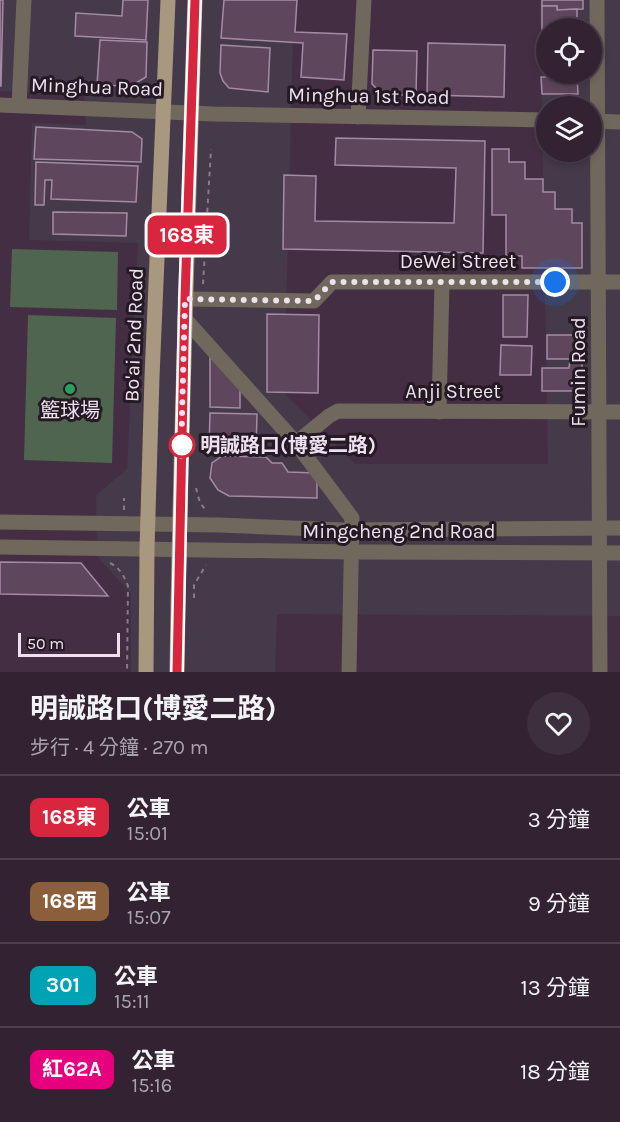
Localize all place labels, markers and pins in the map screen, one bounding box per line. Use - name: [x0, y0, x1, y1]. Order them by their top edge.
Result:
- marker: 籃球場: [63, 382, 77, 396]
- place label: 籃球場: [40, 399, 100, 422]
- marker: 明誠路口(博愛二路): [169, 432, 195, 458]
- place label: 明誠路口(博愛二路): [200, 434, 376, 457]

